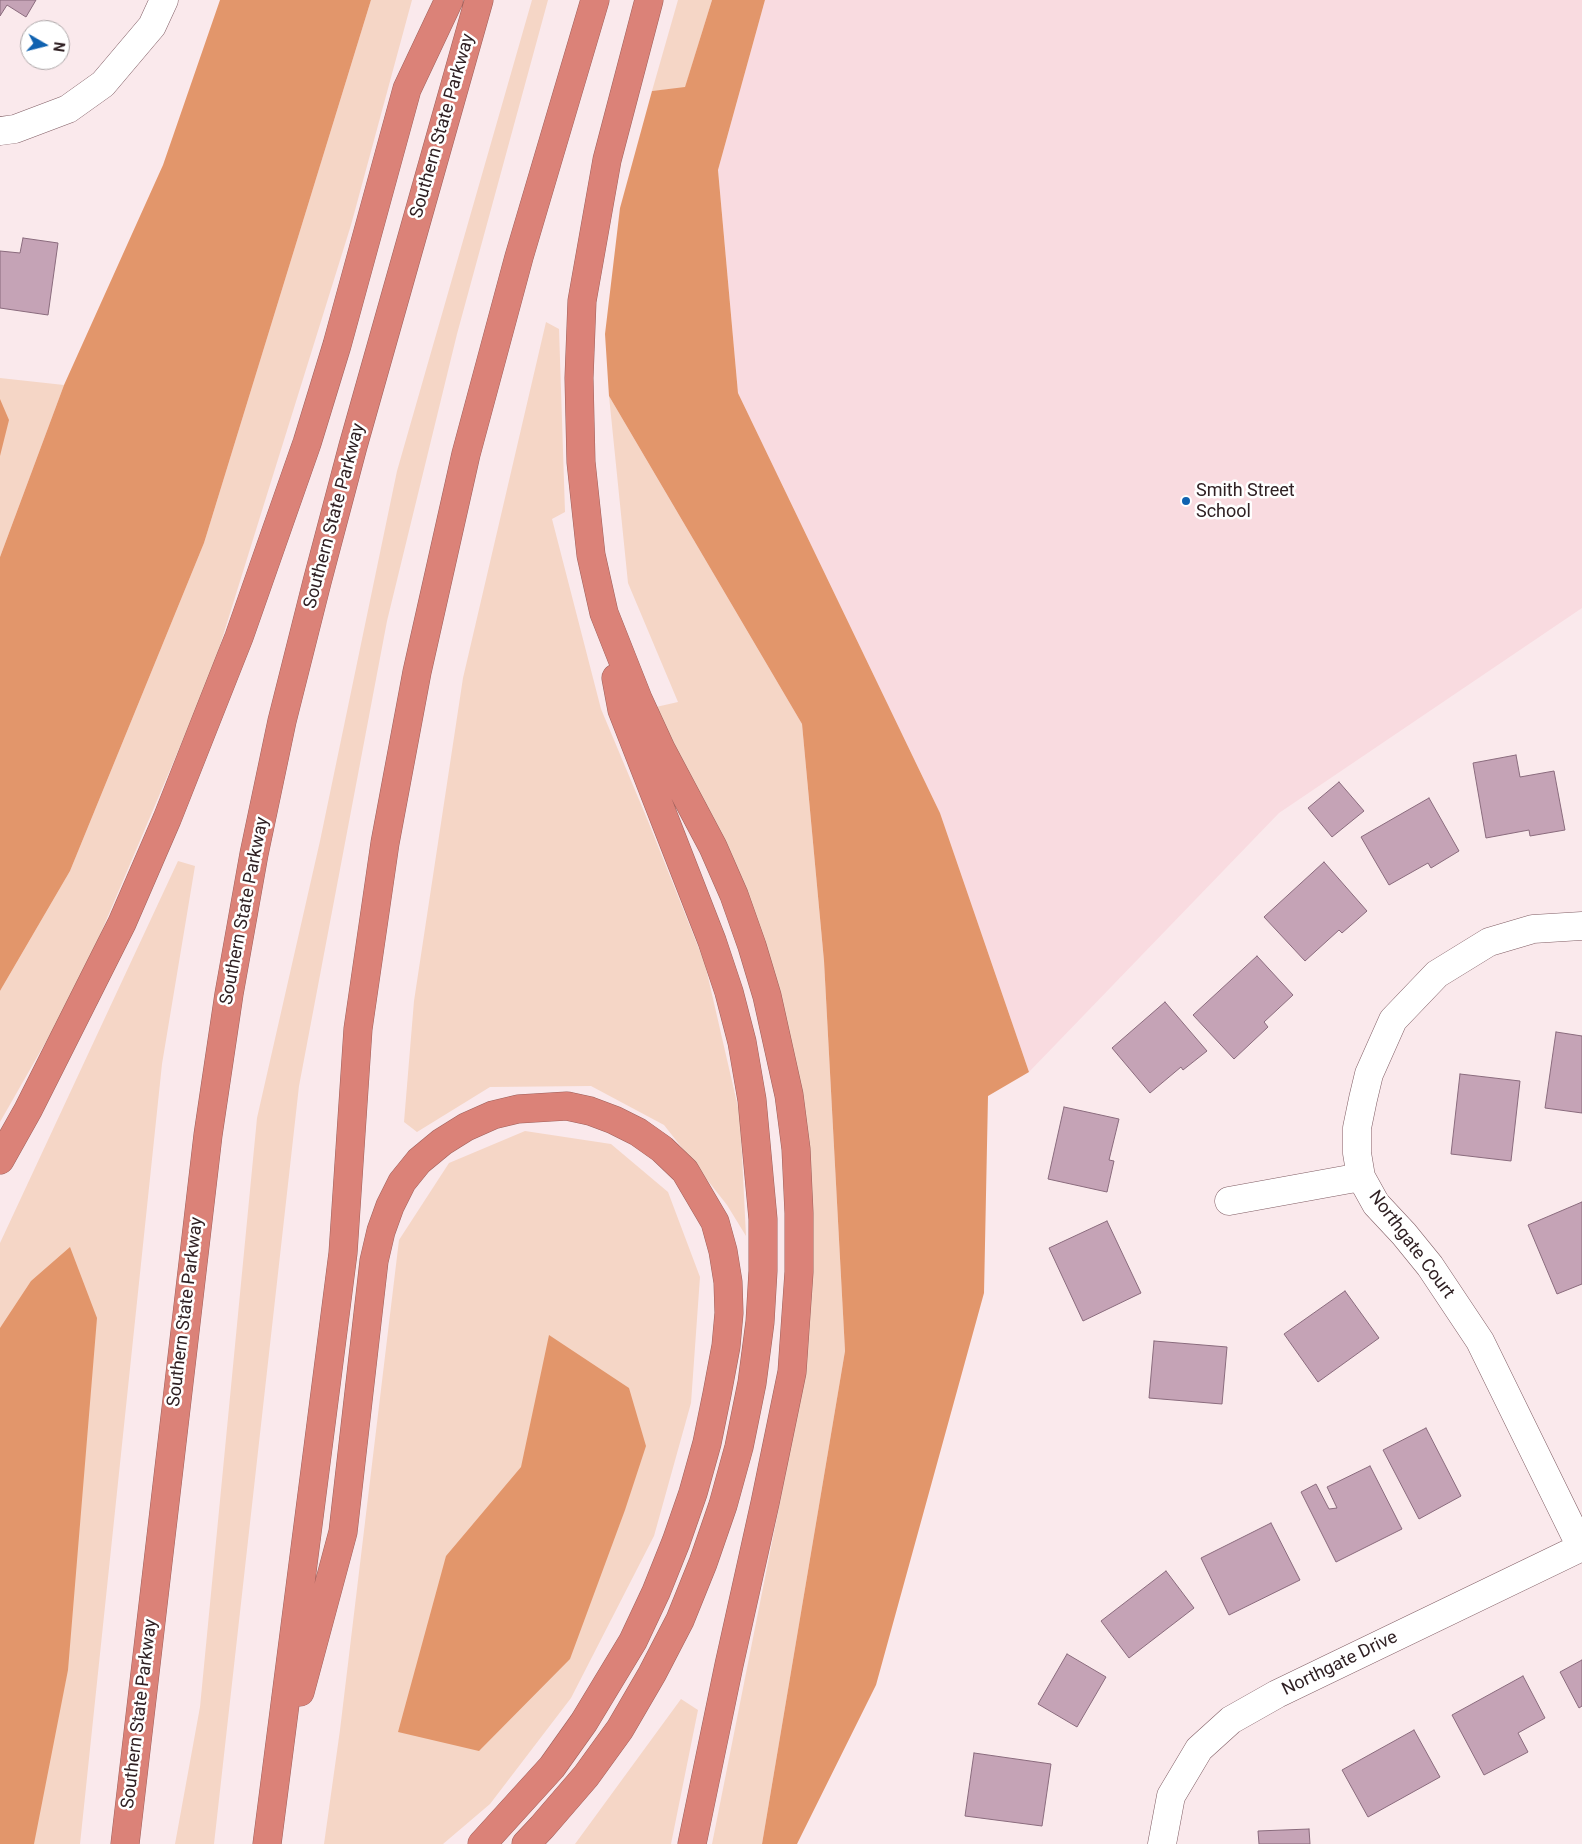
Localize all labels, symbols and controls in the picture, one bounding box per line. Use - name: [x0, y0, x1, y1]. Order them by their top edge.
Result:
- north arrow: [20, 20, 70, 70]
- street label: Southern State Parkway: [406, 31, 480, 221]
- text: N: [50, 41, 67, 53]
- street label: Southern State Parkway: [300, 421, 370, 611]
- place label: Smith Street School: [1196, 480, 1295, 522]
- marker: Smith Street School: [1180, 495, 1192, 507]
- street label: Southern State Parkway: [216, 815, 274, 1007]
- street label: Northgate Court: [1363, 1187, 1459, 1303]
- street label: Southern State Parkway: [164, 1216, 208, 1408]
- street label: Southern State Parkway: [118, 1618, 162, 1810]
- street label: Northgate Drive: [1279, 1627, 1401, 1701]

